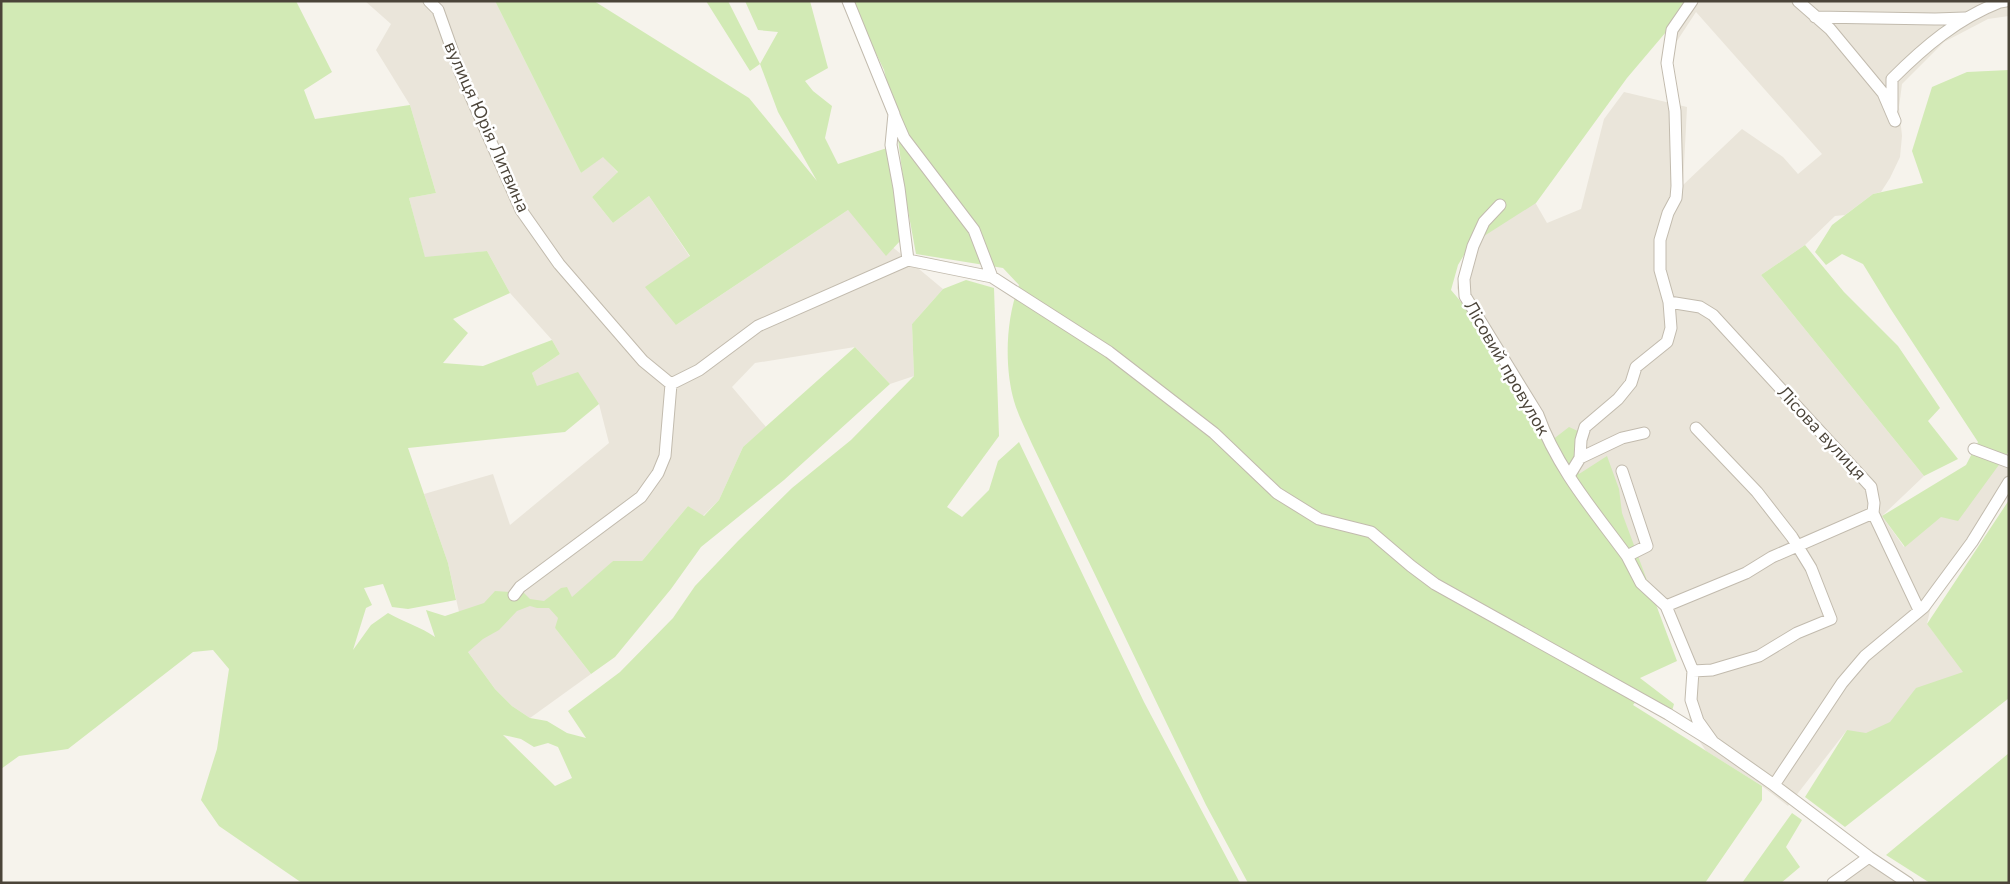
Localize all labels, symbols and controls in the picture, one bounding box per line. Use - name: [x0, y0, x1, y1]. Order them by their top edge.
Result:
- street label: вулиця Юрія Литвина: [438, 38, 536, 216]
- street label: Лісовий провулок: [1459, 296, 1556, 440]
- street label: Лісова вулиця: [1772, 381, 1872, 485]

